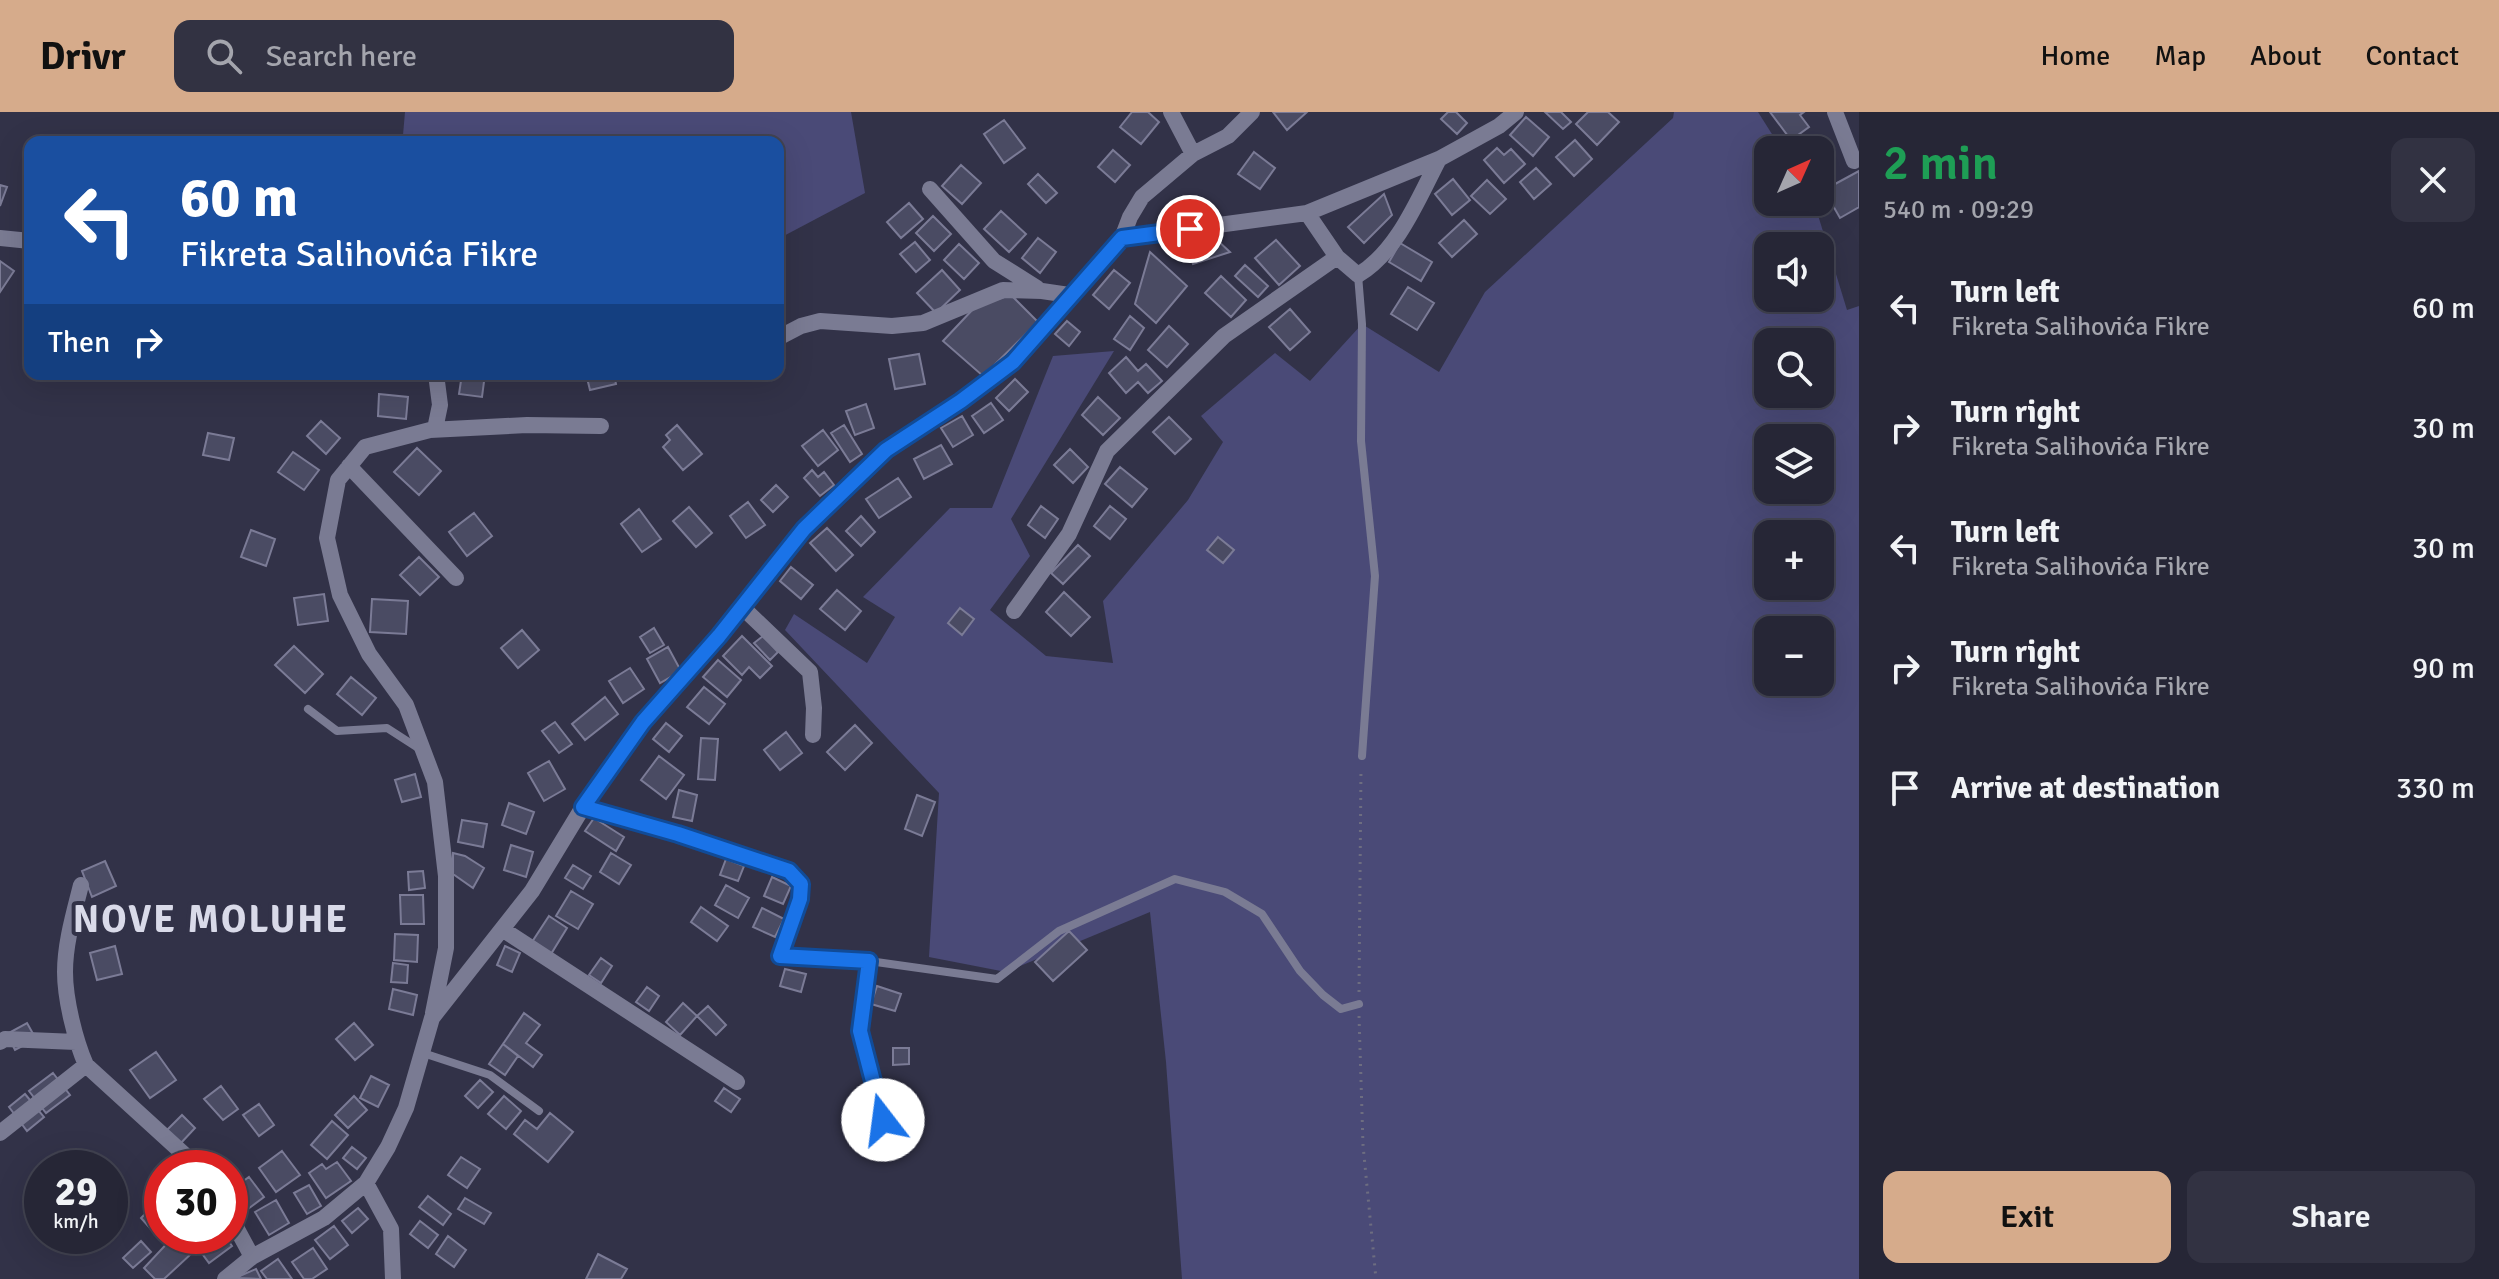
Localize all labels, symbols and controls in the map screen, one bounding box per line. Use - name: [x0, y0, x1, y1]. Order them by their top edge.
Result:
- search box: [174, 20, 734, 92]
- text: Drivr: [40, 33, 126, 80]
- icon: search: [202, 34, 246, 78]
- text: Search here: [266, 38, 417, 75]
- text: Home: [2041, 39, 2110, 73]
- text: Map: [2154, 39, 2206, 73]
- text: About: [2250, 39, 2322, 73]
- text: Contact: [2366, 39, 2459, 73]
- text: 2 min: [1883, 134, 1998, 193]
- north arrow: [1754, 136, 1834, 216]
- map controls: [1754, 136, 1834, 696]
- button: close: [2391, 138, 2475, 222]
- text: 60 m: [180, 163, 298, 232]
- icon: left: [48, 168, 152, 272]
- text: 540 m · 09:29: [1883, 194, 2034, 226]
- pin: [1156, 195, 1224, 263]
- icon: arrive: [1168, 207, 1212, 251]
- text: Fikreta Salihovića Fikre: [180, 232, 538, 277]
- button: sound: [1754, 232, 1834, 312]
- text: Turn left: [1951, 274, 2060, 311]
- icon: left: [1883, 286, 1927, 330]
- text: 60 m: [2412, 290, 2475, 327]
- text: Fikreta Salihovića Fikre: [1951, 311, 2210, 343]
- icon: right: [126, 320, 170, 364]
- text: Then: [48, 324, 110, 361]
- button: search: [1754, 328, 1834, 408]
- text: Turn right: [1951, 394, 2080, 431]
- icon: right: [1883, 406, 1927, 450]
- text: 30 m: [2412, 410, 2475, 447]
- button: layers: [1754, 424, 1834, 504]
- text: Fikreta Salihovića Fikre: [1951, 431, 2210, 463]
- text: Turn left: [1951, 514, 2060, 551]
- button: +: [1754, 520, 1834, 600]
- icon: left: [1883, 526, 1927, 570]
- text: 30 m: [2412, 530, 2475, 567]
- text: Fikreta Salihovića Fikre: [1951, 551, 2210, 583]
- button: −: [1754, 616, 1834, 696]
- text: Turn right: [1951, 634, 2080, 671]
- icon: right: [1883, 646, 1927, 690]
- text: 90 m: [2412, 650, 2475, 687]
- text: Fikreta Salihovića Fikre: [1951, 671, 2210, 703]
- icon: arrive: [1883, 766, 1927, 810]
- text: Arrive at destination: [1951, 770, 2220, 807]
- text: 330 m: [2396, 770, 2475, 807]
- district label: NOVE MOLUHE: [73, 896, 349, 943]
- position arrow: [841, 1078, 925, 1162]
- speed limit sign: 30: [144, 1150, 248, 1254]
- text: 29: [54, 1167, 98, 1217]
- button: Exit: [1883, 1171, 2171, 1263]
- button: Share: [2187, 1171, 2475, 1263]
- text: km/h: [53, 1209, 99, 1234]

